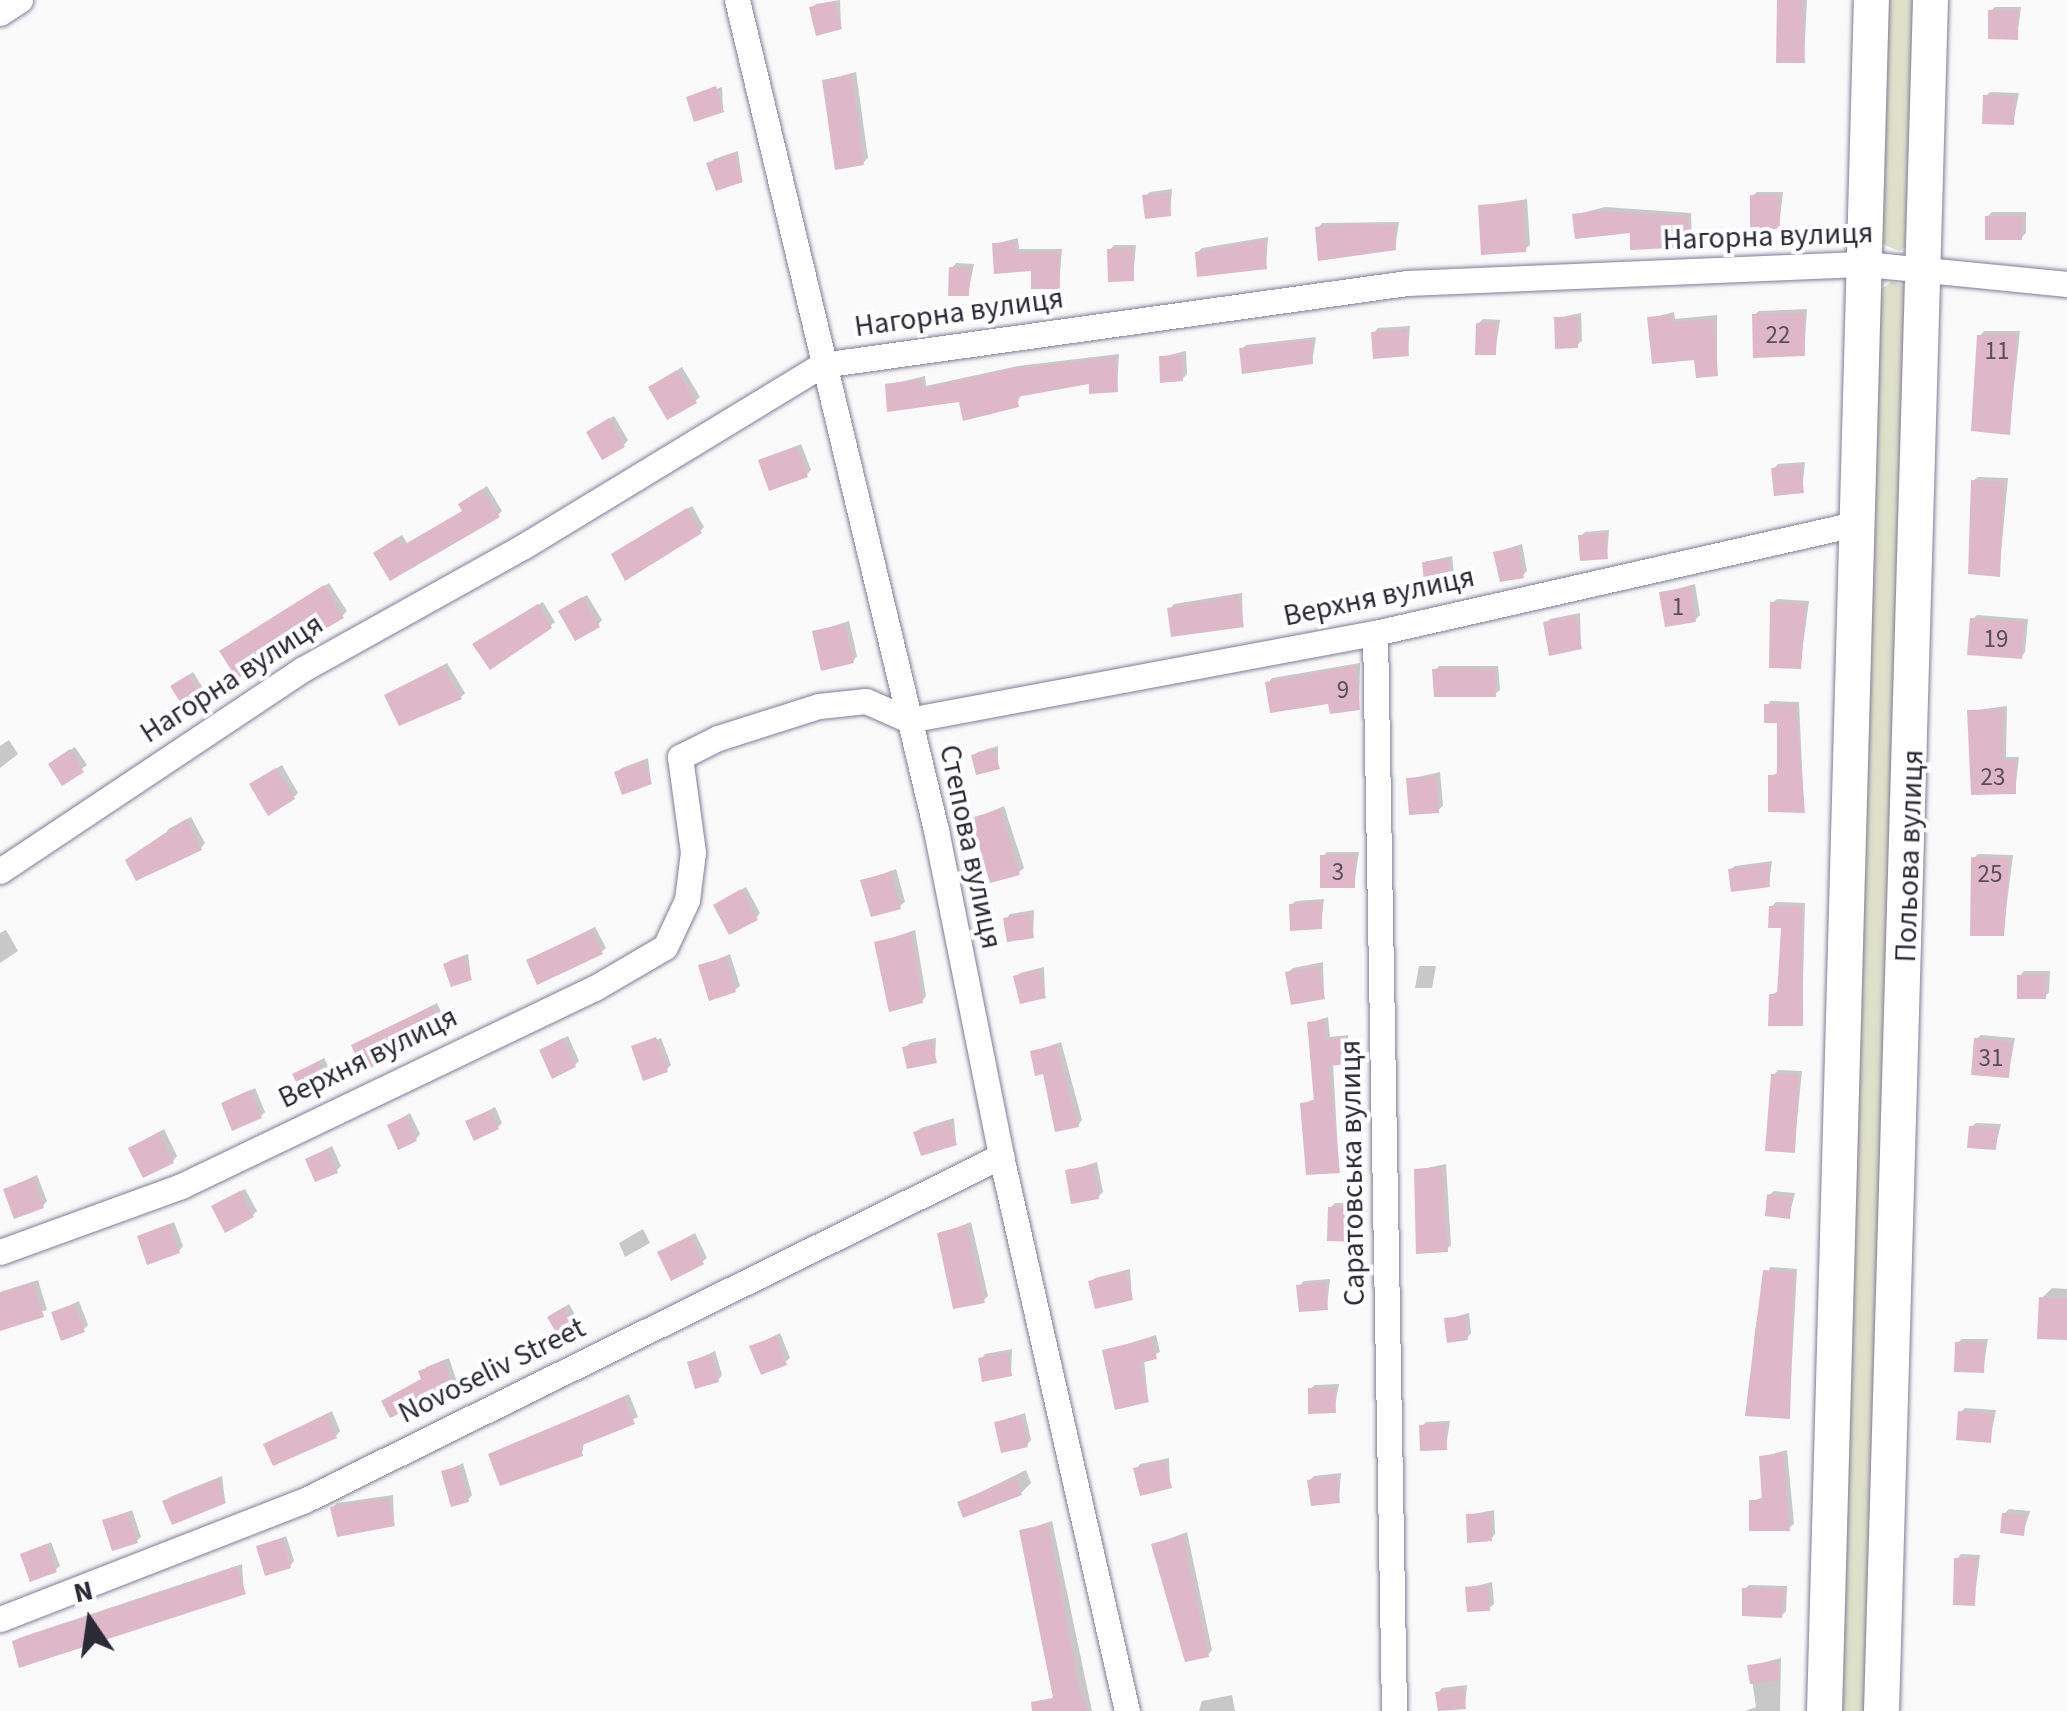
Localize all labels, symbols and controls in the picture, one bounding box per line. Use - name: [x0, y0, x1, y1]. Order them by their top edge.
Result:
- street label: Нагорна вулиця: [1662, 215, 1874, 259]
- street label: Нагорна вулиця: [852, 281, 1066, 345]
- house number: 22: [1766, 320, 1790, 350]
- house number: 11: [1985, 336, 2009, 366]
- street label: Верхня вулиця: [1280, 559, 1478, 635]
- house number: 1: [1672, 592, 1684, 622]
- street label: Нагорна вулиця: [134, 607, 330, 751]
- house number: 19: [1984, 624, 2008, 654]
- house number: 9: [1337, 675, 1349, 705]
- street label: Степова вулиця: [931, 742, 1009, 952]
- street label: Польова вулиця: [1888, 749, 1932, 963]
- house number: 23: [1981, 762, 2005, 792]
- house number: 3: [1332, 857, 1344, 887]
- house number: 25: [1978, 859, 2002, 889]
- street label: Верхня вулиця: [273, 999, 463, 1117]
- street label: Саратовська вулиця: [1333, 1040, 1373, 1306]
- house number: 31: [1979, 1043, 2003, 1073]
- street label: Novoseliv Street: [393, 1310, 591, 1432]
- text: N: [70, 1570, 97, 1613]
- north arrow: [40, 1571, 140, 1671]

